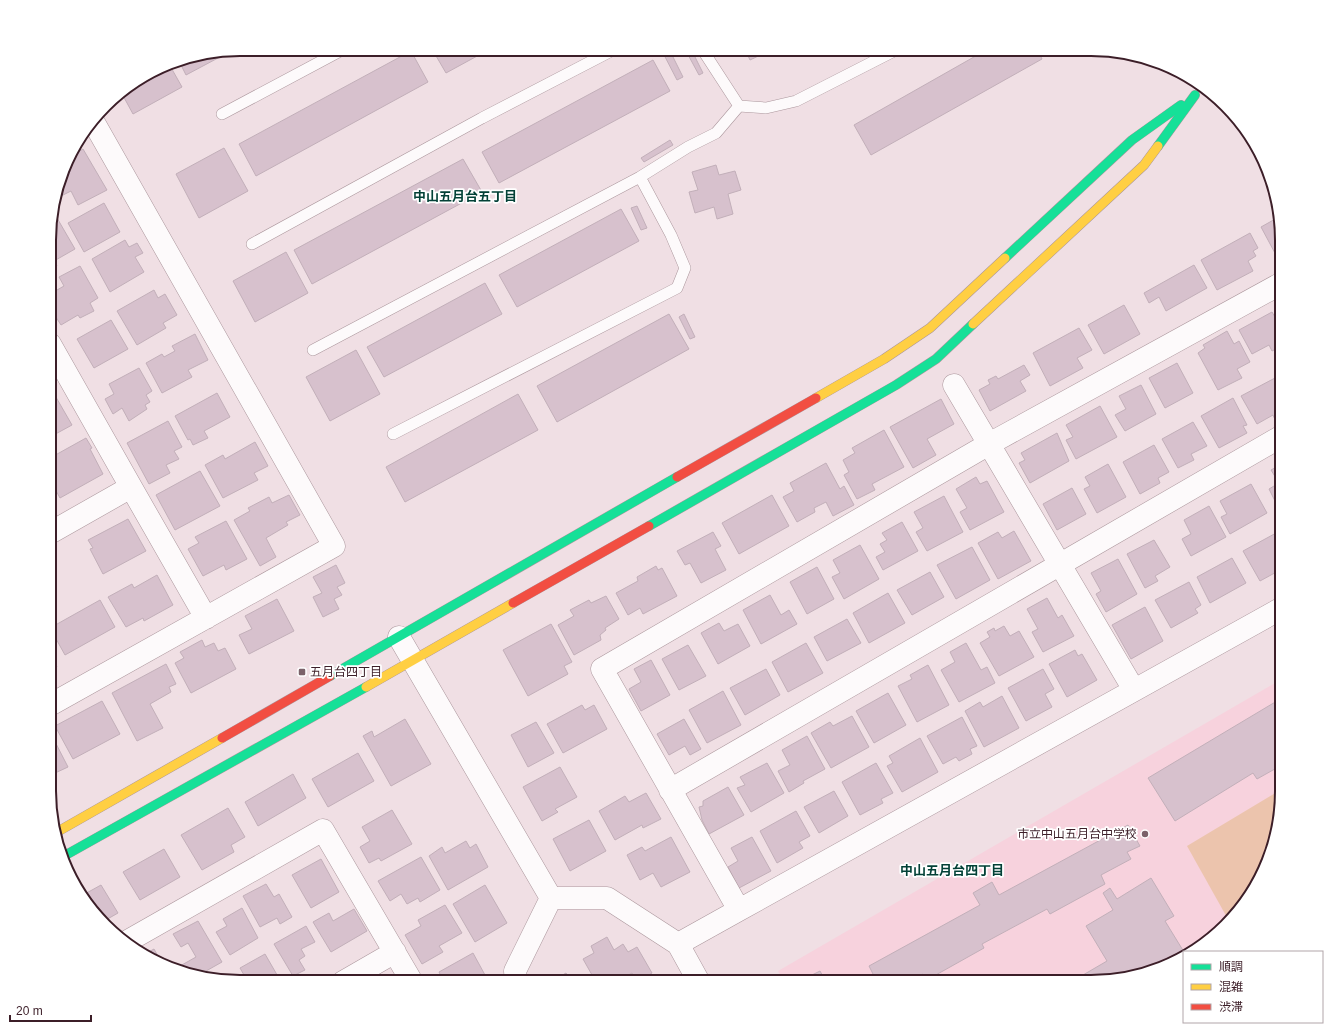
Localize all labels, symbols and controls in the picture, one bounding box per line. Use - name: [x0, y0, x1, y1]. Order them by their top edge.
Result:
- district label: 中山五月台五丁目: [413, 189, 517, 204]
- place label: 五月台四丁目: [310, 665, 382, 679]
- marker: 五月台四丁目: [297, 667, 307, 677]
- place label: 市立中山五月台中学校: [1017, 827, 1137, 841]
- marker: 市立中山五月台中学校: [1140, 829, 1150, 839]
- district label: 中山五月台四丁目: [900, 863, 1004, 878]
- legend: [1183, 951, 1323, 1023]
- text: 順調: [1219, 960, 1243, 974]
- text: 混雑: [1219, 980, 1243, 994]
- scale bar: [10, 997, 91, 1023]
- text: 渋滞: [1219, 1000, 1243, 1014]
- text: 20 m: [16, 1004, 43, 1018]

